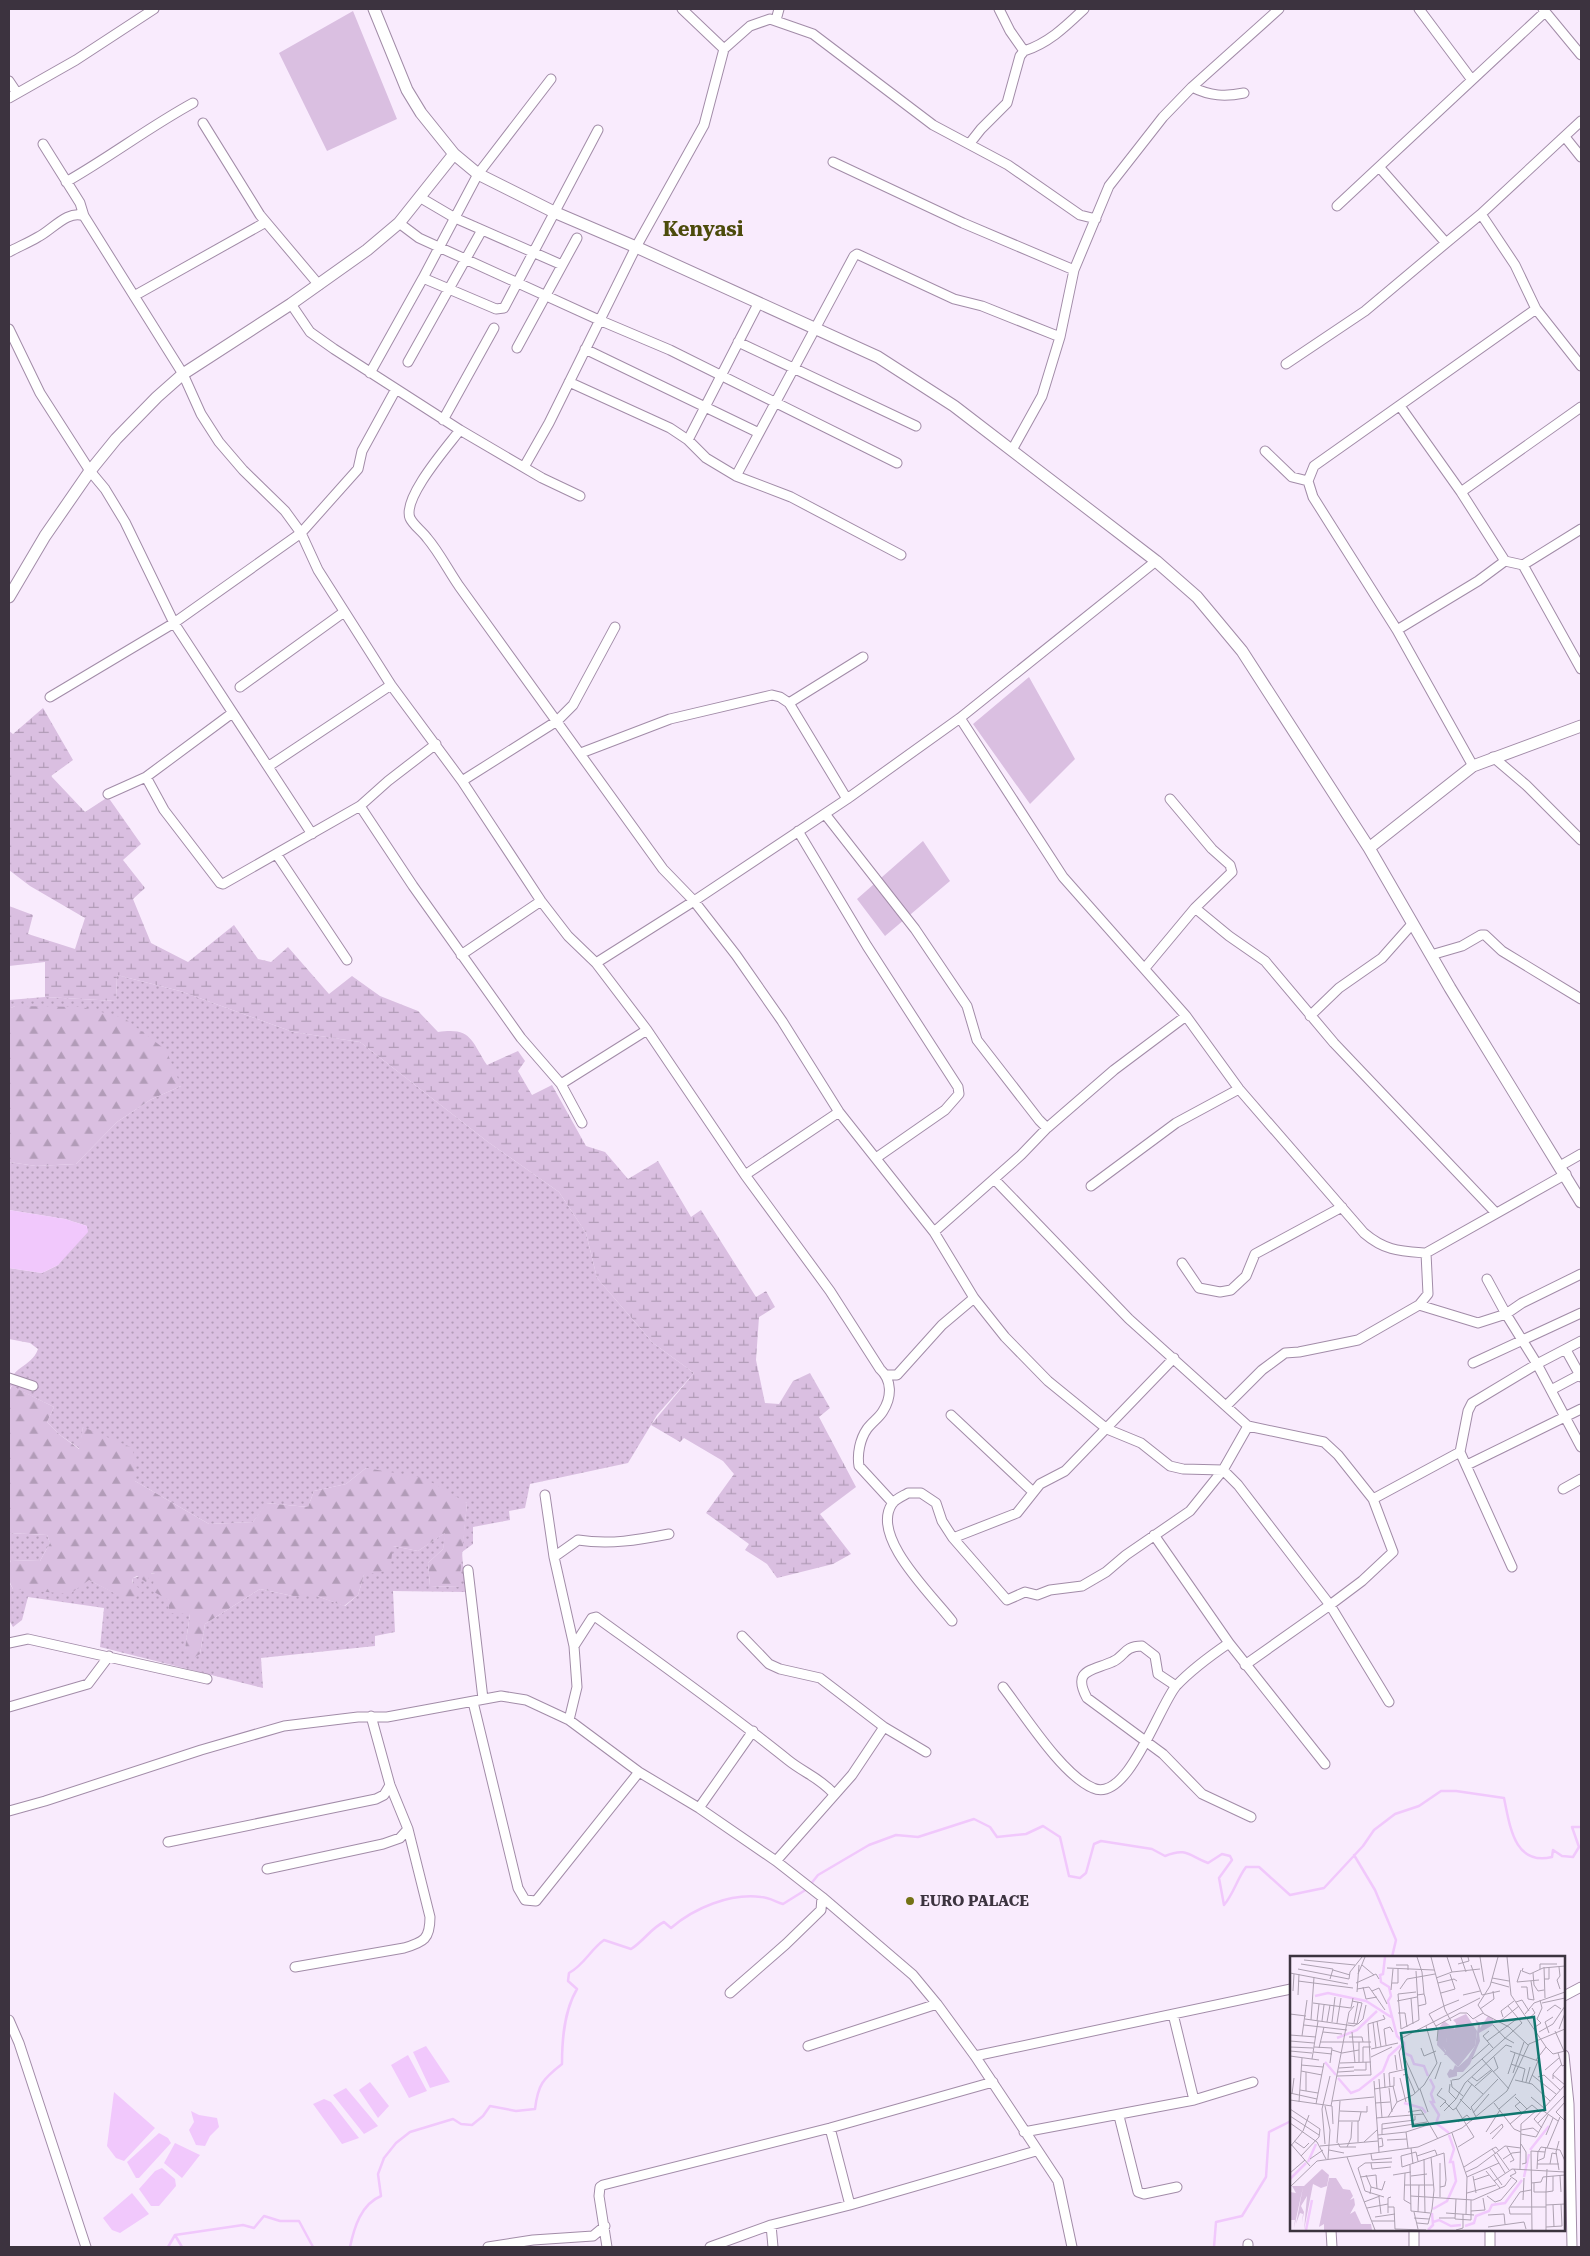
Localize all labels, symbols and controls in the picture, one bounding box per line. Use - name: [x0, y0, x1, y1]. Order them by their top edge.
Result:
- district label: Kenyasi: [663, 217, 744, 241]
- place label: EURO PALACE: [920, 1892, 1029, 1910]
- marker: EURO PALACE: [904, 1895, 916, 1907]
- inset map: [1290, 1956, 1565, 2231]

